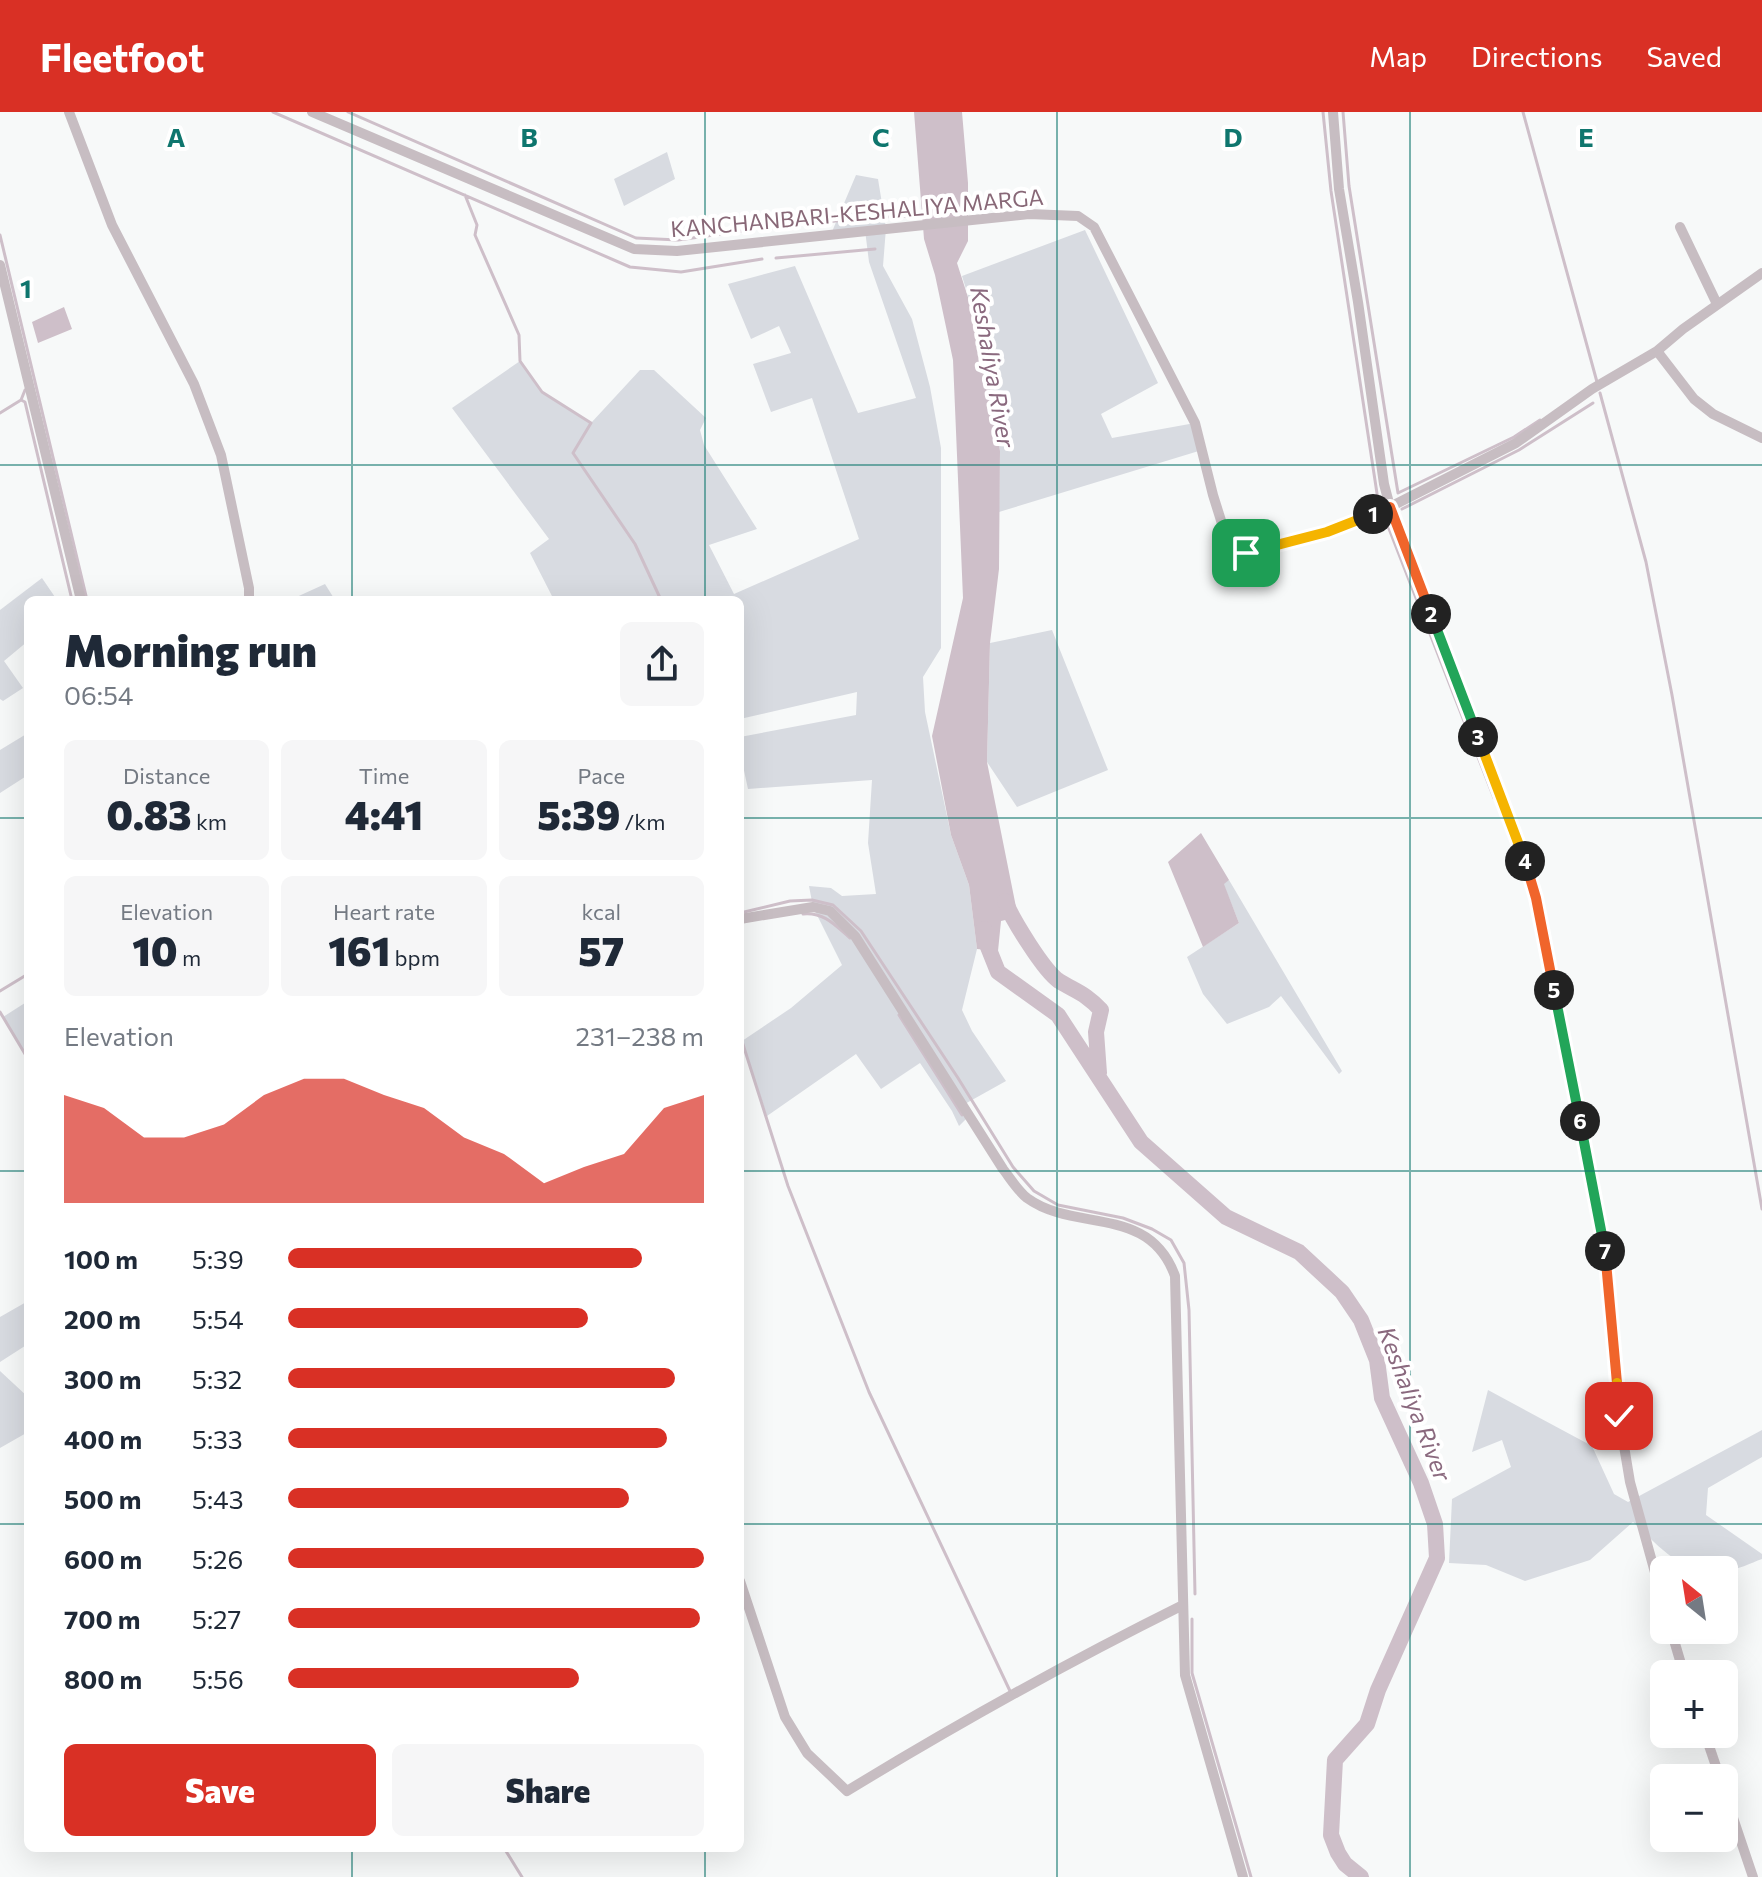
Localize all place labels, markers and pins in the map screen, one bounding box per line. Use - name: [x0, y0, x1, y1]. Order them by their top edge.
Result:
- pin: 1: [1353, 494, 1393, 534]
- pin: [1212, 519, 1280, 587]
- pin: 2: [1411, 594, 1451, 634]
- pin: 3: [1458, 717, 1498, 757]
- pin: 4: [1505, 841, 1545, 881]
- pin: 5: [1534, 970, 1574, 1010]
- pin: 6: [1560, 1101, 1600, 1141]
- pin: 7: [1585, 1231, 1625, 1271]
- pin: [1585, 1382, 1653, 1450]

